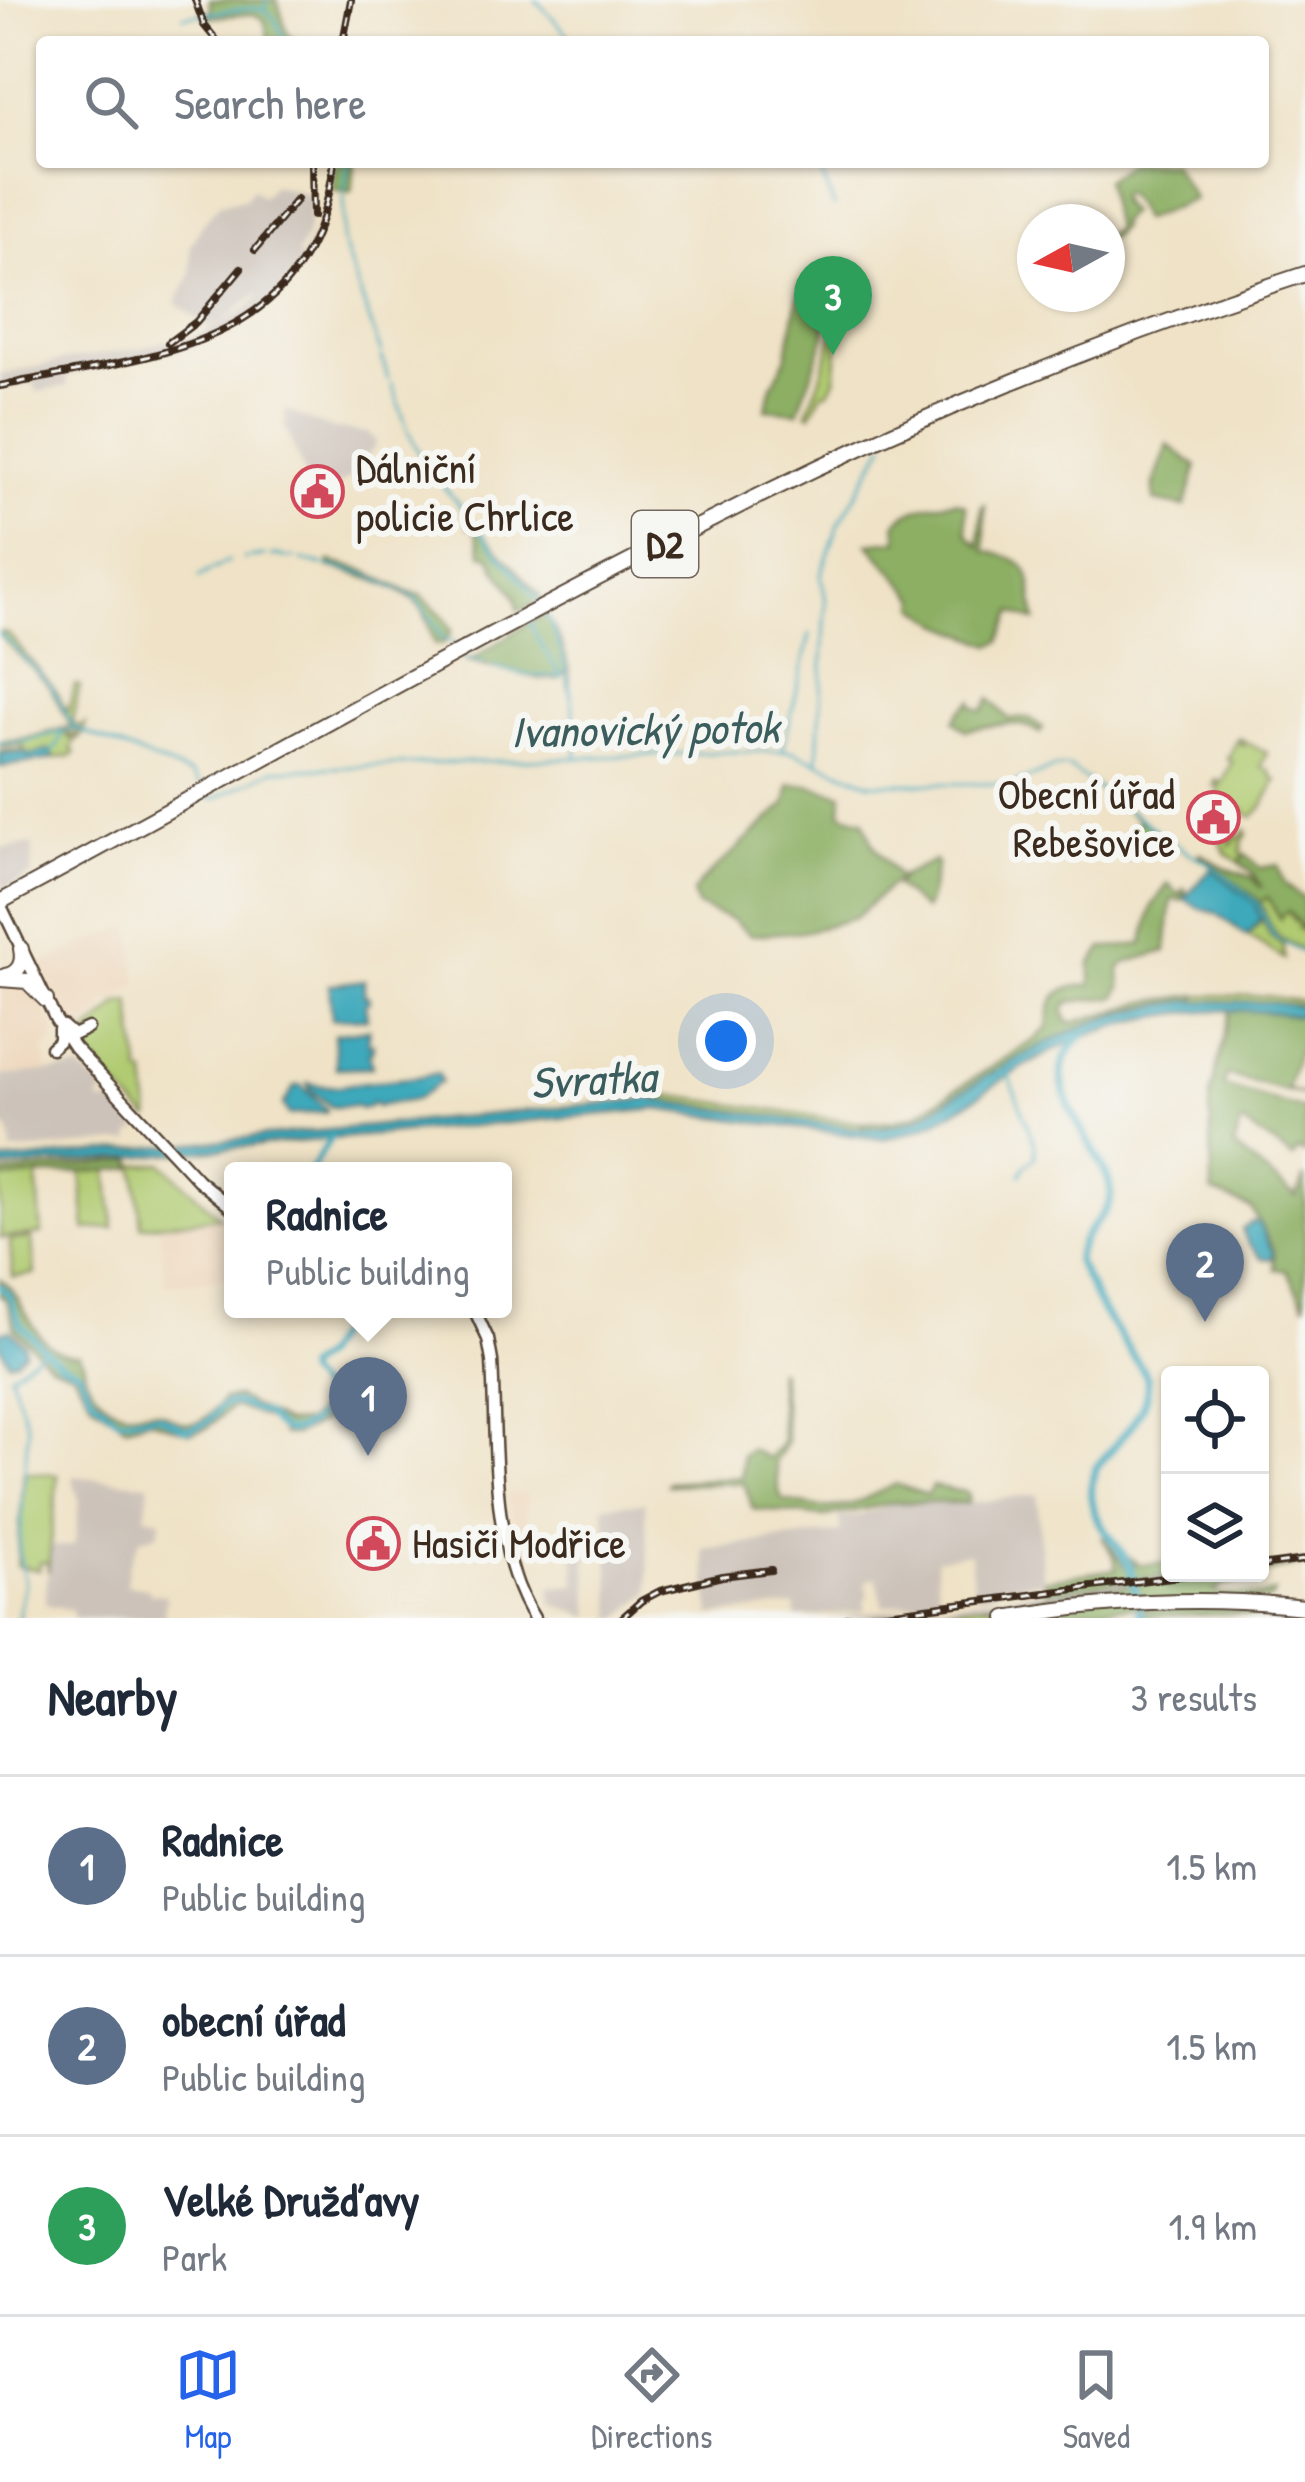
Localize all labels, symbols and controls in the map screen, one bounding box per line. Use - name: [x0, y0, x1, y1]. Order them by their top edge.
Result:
- search box: [36, 36, 1269, 168]
- icon: search: [78, 69, 144, 135]
- text: Search here: [174, 72, 366, 133]
- north arrow: [1017, 204, 1125, 312]
- pin: 3: [794, 256, 872, 355]
- place label: Dálniční policie Chrlice: [356, 439, 574, 544]
- public building icon: Dálniční policie Chrlice: [289, 464, 345, 520]
- road number: D2: [632, 511, 698, 577]
- water label: Ivanovický potok: [510, 696, 783, 762]
- place label: Obecní úřad Rebešovice: [997, 765, 1175, 870]
- public building icon: Obecní úřad Rebešovice: [1186, 790, 1242, 846]
- your location: [696, 1011, 756, 1071]
- water label: Svratka: [529, 1045, 662, 1112]
- popup: [224, 1162, 512, 1318]
- text: Radnice: [266, 1183, 388, 1244]
- pin: 2: [1166, 1223, 1244, 1322]
- text: Public building: [266, 1244, 470, 1297]
- pin: 1: [329, 1357, 407, 1456]
- map controls: [1161, 1366, 1269, 1582]
- button: locate: [1161, 1366, 1269, 1474]
- button: layers: [1161, 1474, 1269, 1582]
- place label: Hasiči Modřice: [412, 1514, 626, 1571]
- public building icon: Hasiči Modřice: [345, 1515, 401, 1571]
- text: Nearby: [48, 1662, 178, 1731]
- text: 3 results: [1131, 1670, 1257, 1723]
- text: Radnice: [162, 1809, 283, 1870]
- text: 1: [80, 1839, 94, 1892]
- text: 1.5 km: [1166, 1839, 1257, 1892]
- text: Public building: [162, 1870, 365, 1923]
- text: obecní úřad: [162, 1989, 345, 2050]
- text: 2: [78, 2019, 96, 2072]
- text: 1.5 km: [1166, 2019, 1257, 2072]
- text: Public building: [162, 2050, 365, 2103]
- text: Velké Družďavy: [162, 2169, 420, 2230]
- text: 3: [78, 2199, 96, 2252]
- text: 1.9 km: [1169, 2199, 1257, 2252]
- text: Park: [162, 2230, 227, 2283]
- tab: Map: [175, 2342, 241, 2458]
- tab: Directions: [591, 2342, 713, 2458]
- tab: Saved: [1063, 2342, 1130, 2458]

